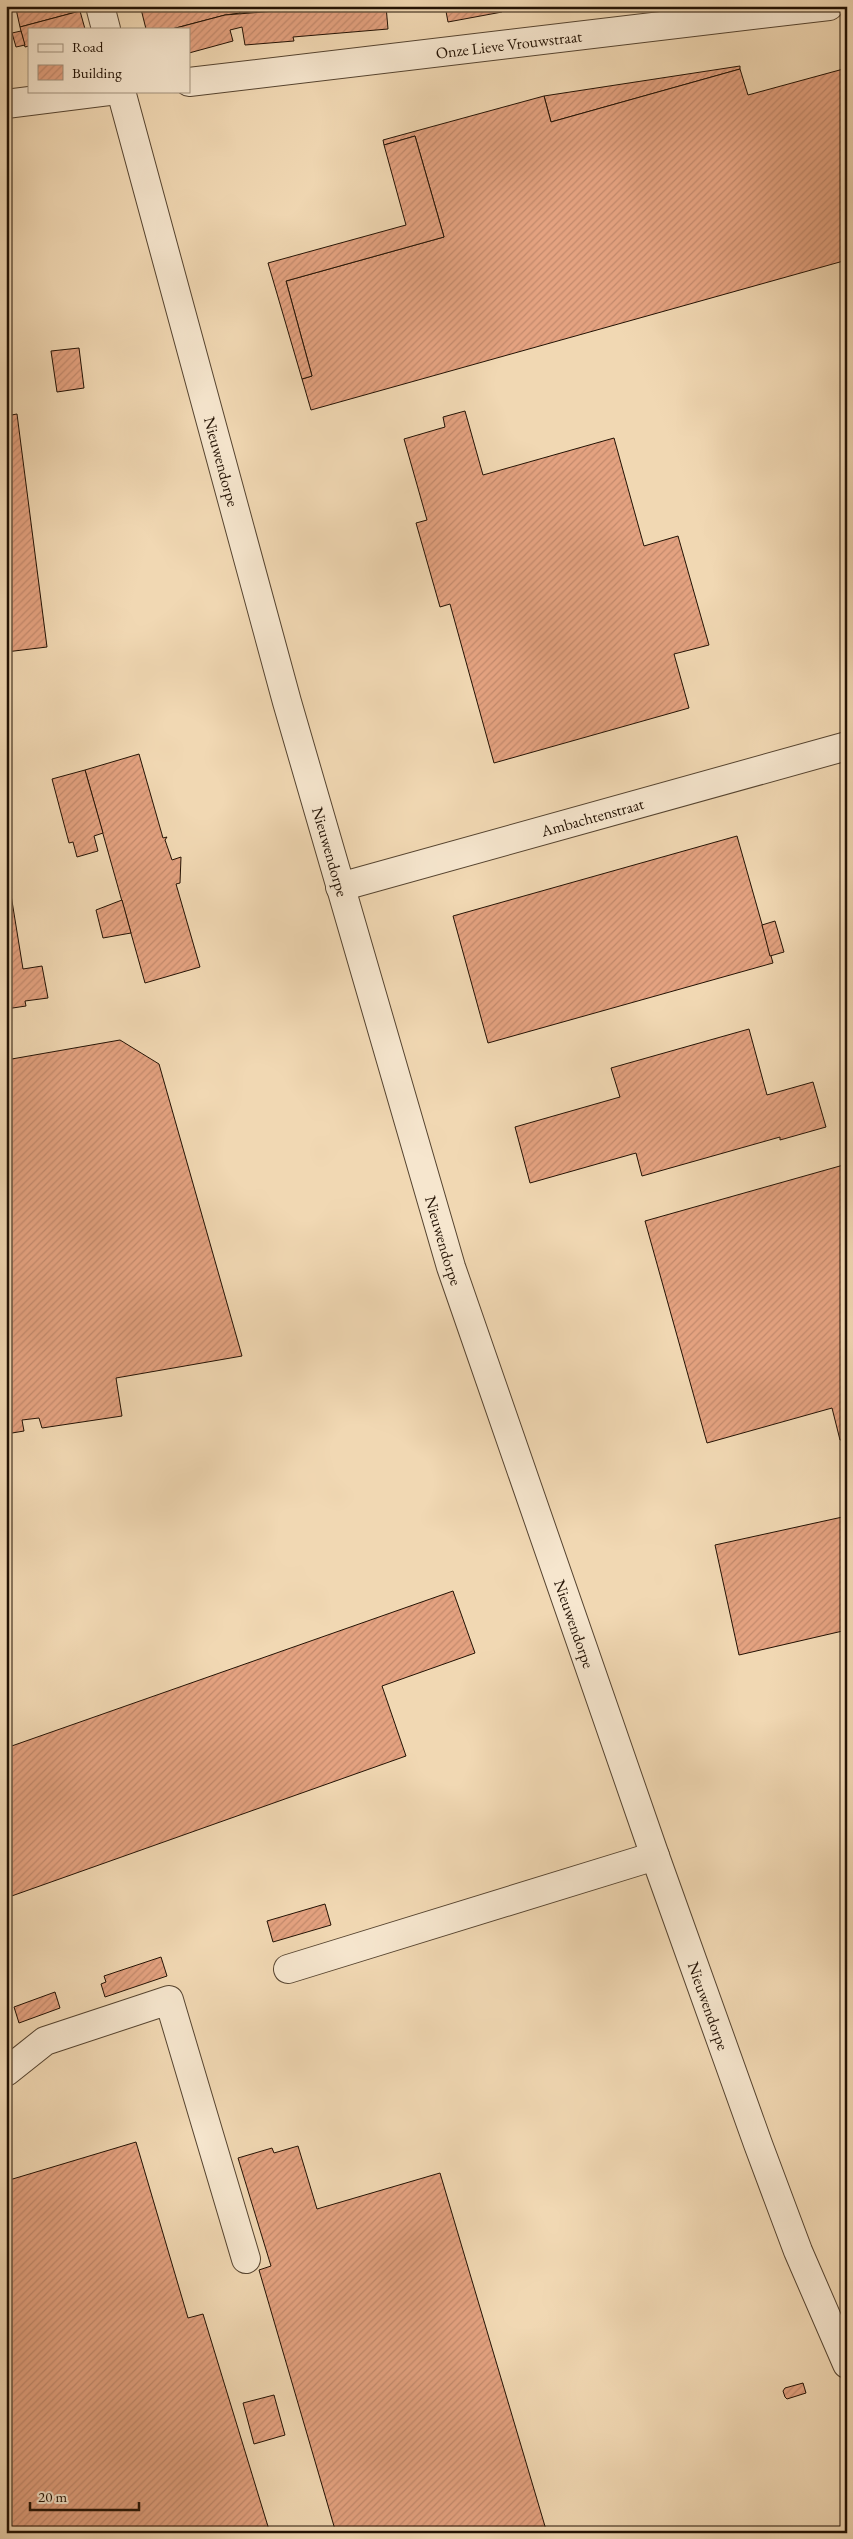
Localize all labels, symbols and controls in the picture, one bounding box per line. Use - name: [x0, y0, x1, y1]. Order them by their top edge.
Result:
- street label: Onze Lieve Vrouwstraat: [434, 25, 583, 63]
- legend: [28, 28, 190, 92]
- text: Road: [72, 37, 104, 56]
- text: Building: [72, 63, 122, 82]
- street label: Nieuwendorpe: [199, 414, 244, 509]
- street label: Ambachtenstraat: [538, 793, 646, 841]
- street label: Nieuwendorpe: [307, 804, 353, 899]
- street label: Nieuwendorpe: [420, 1193, 467, 1288]
- street label: Nieuwendorpe: [549, 1577, 600, 1671]
- street label: Nieuwendorpe: [683, 1959, 734, 2053]
- scale bar: [30, 2479, 139, 2511]
- text: 20 m: [38, 2487, 67, 2506]

